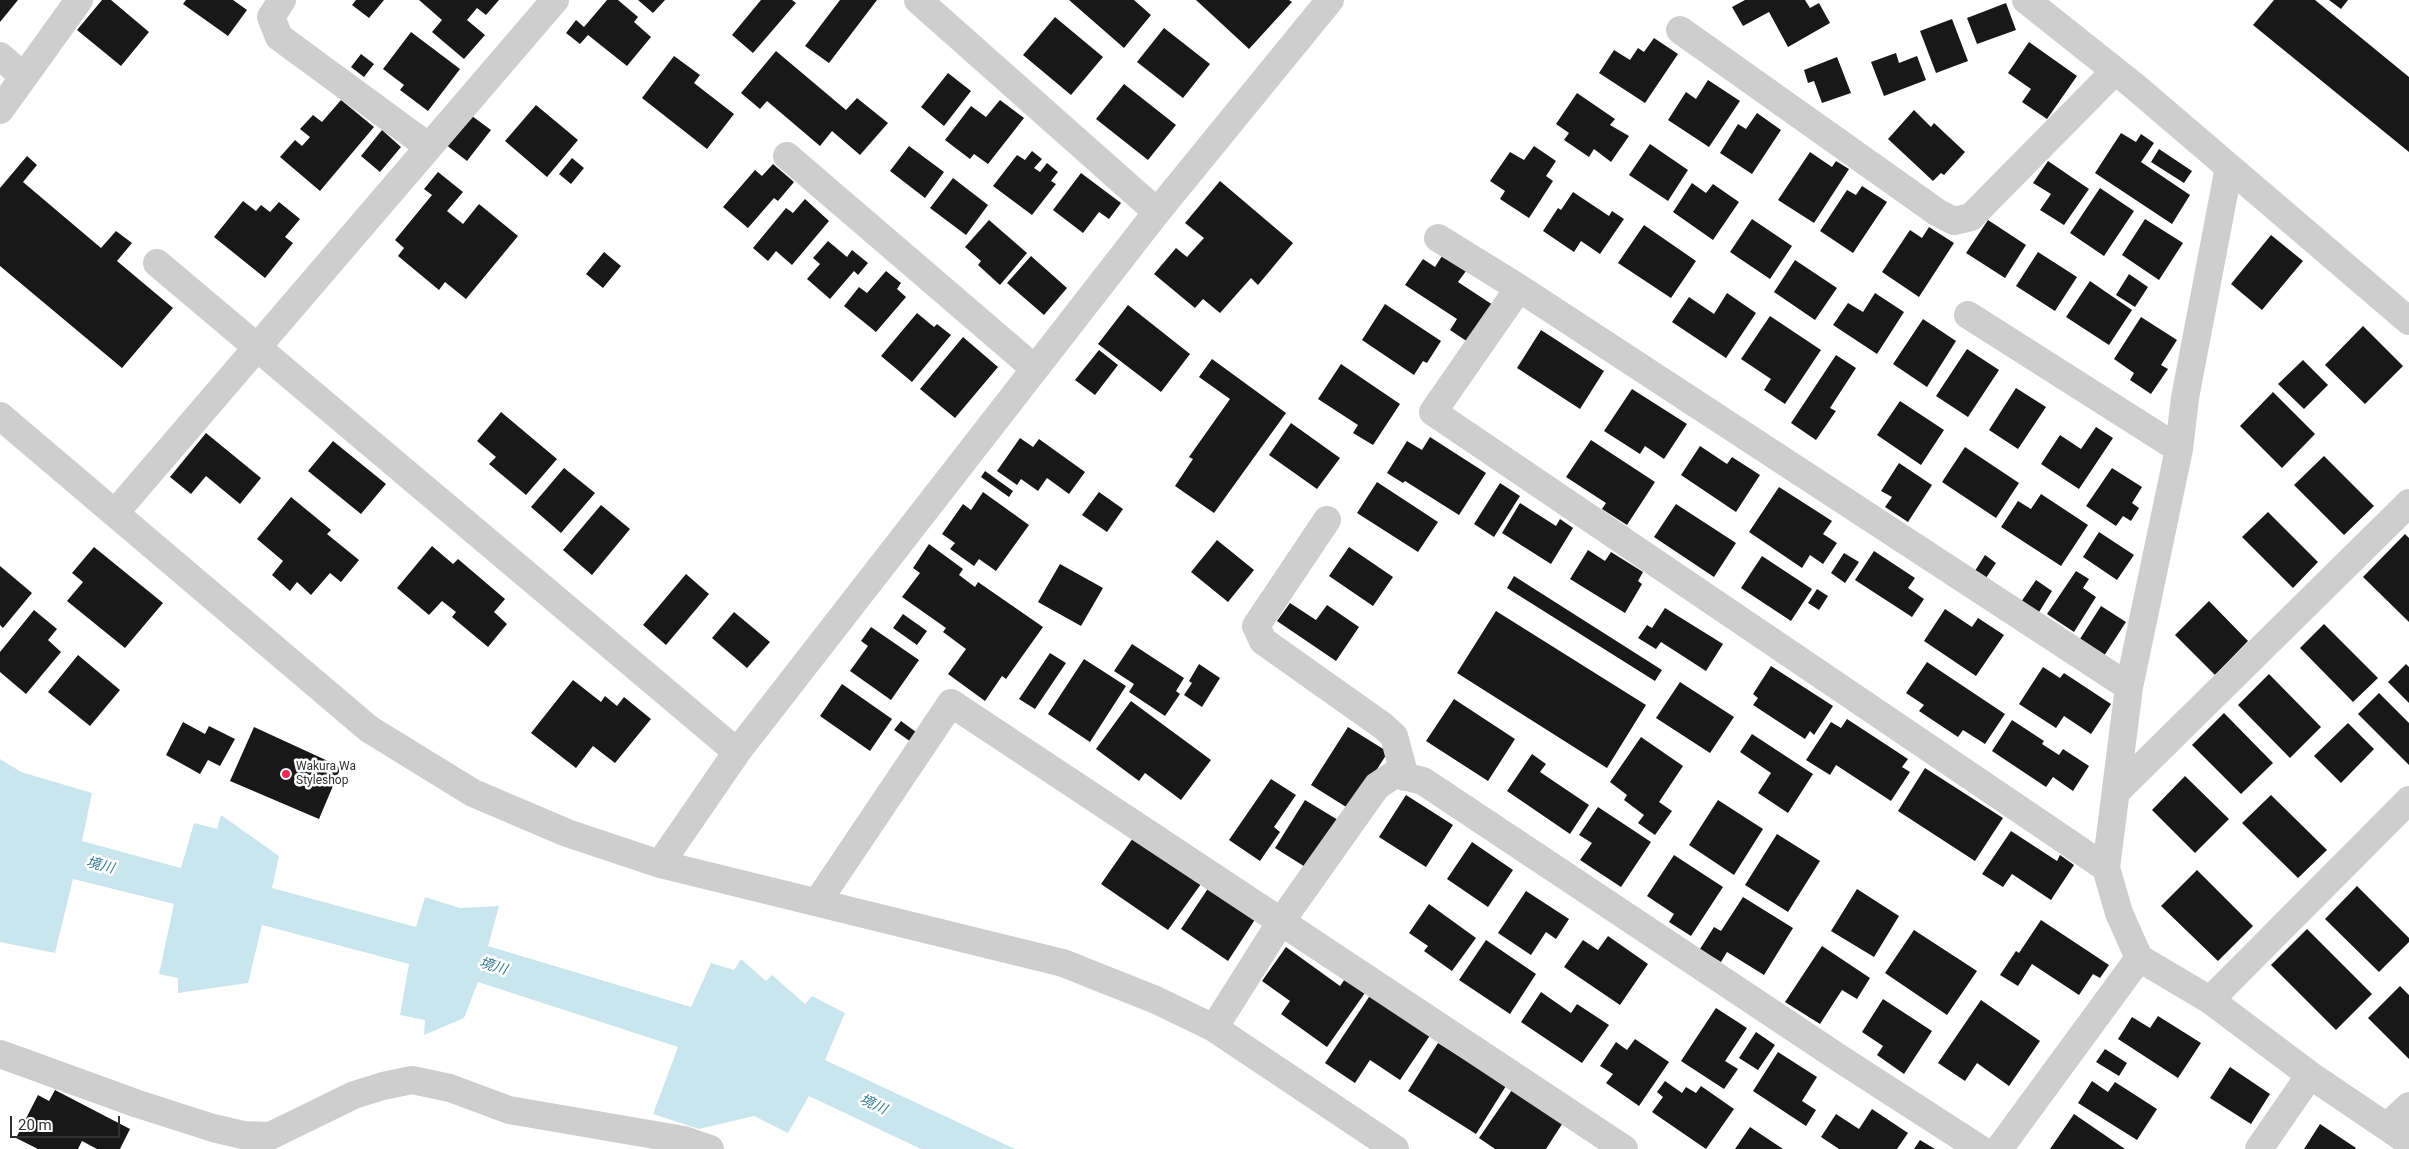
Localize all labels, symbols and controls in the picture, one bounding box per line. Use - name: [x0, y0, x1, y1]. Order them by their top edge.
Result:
- place label: Wakura Wa Styleshop: [296, 760, 356, 788]
- marker: Wakura Wa Styleshop: [280, 768, 292, 780]
- water label: 境川: [84, 854, 116, 878]
- water label: 境川: [477, 955, 509, 979]
- water label: 境川: [857, 1091, 889, 1119]
- scale bar: [12, 1106, 122, 1138]
- text: 20 m: [18, 1116, 52, 1134]

